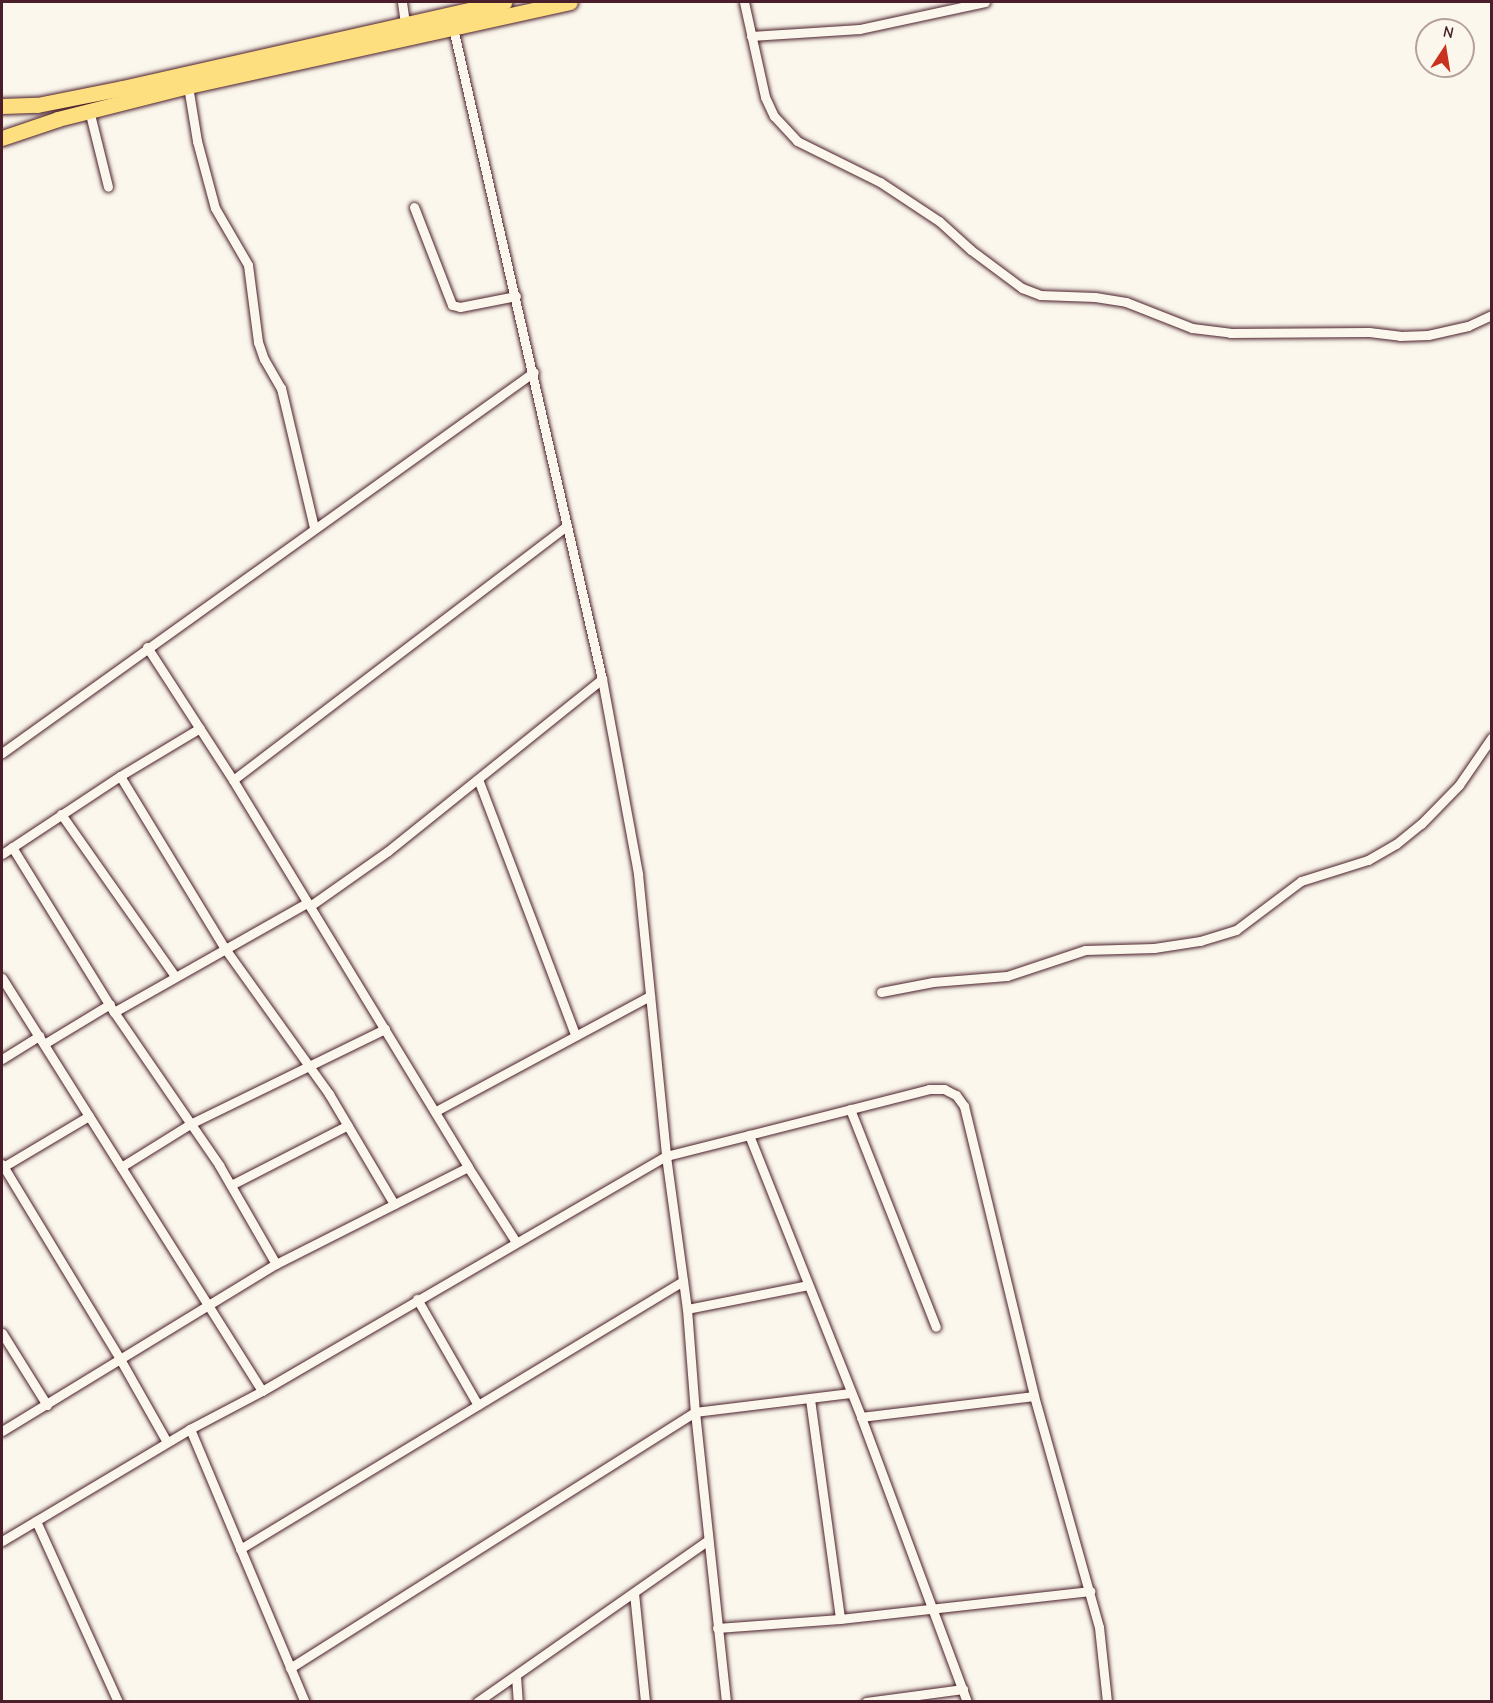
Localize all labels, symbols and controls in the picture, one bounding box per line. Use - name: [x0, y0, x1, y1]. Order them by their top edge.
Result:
- north arrow: [1415, 18, 1475, 78]
- text: N: [1441, 22, 1455, 42]

